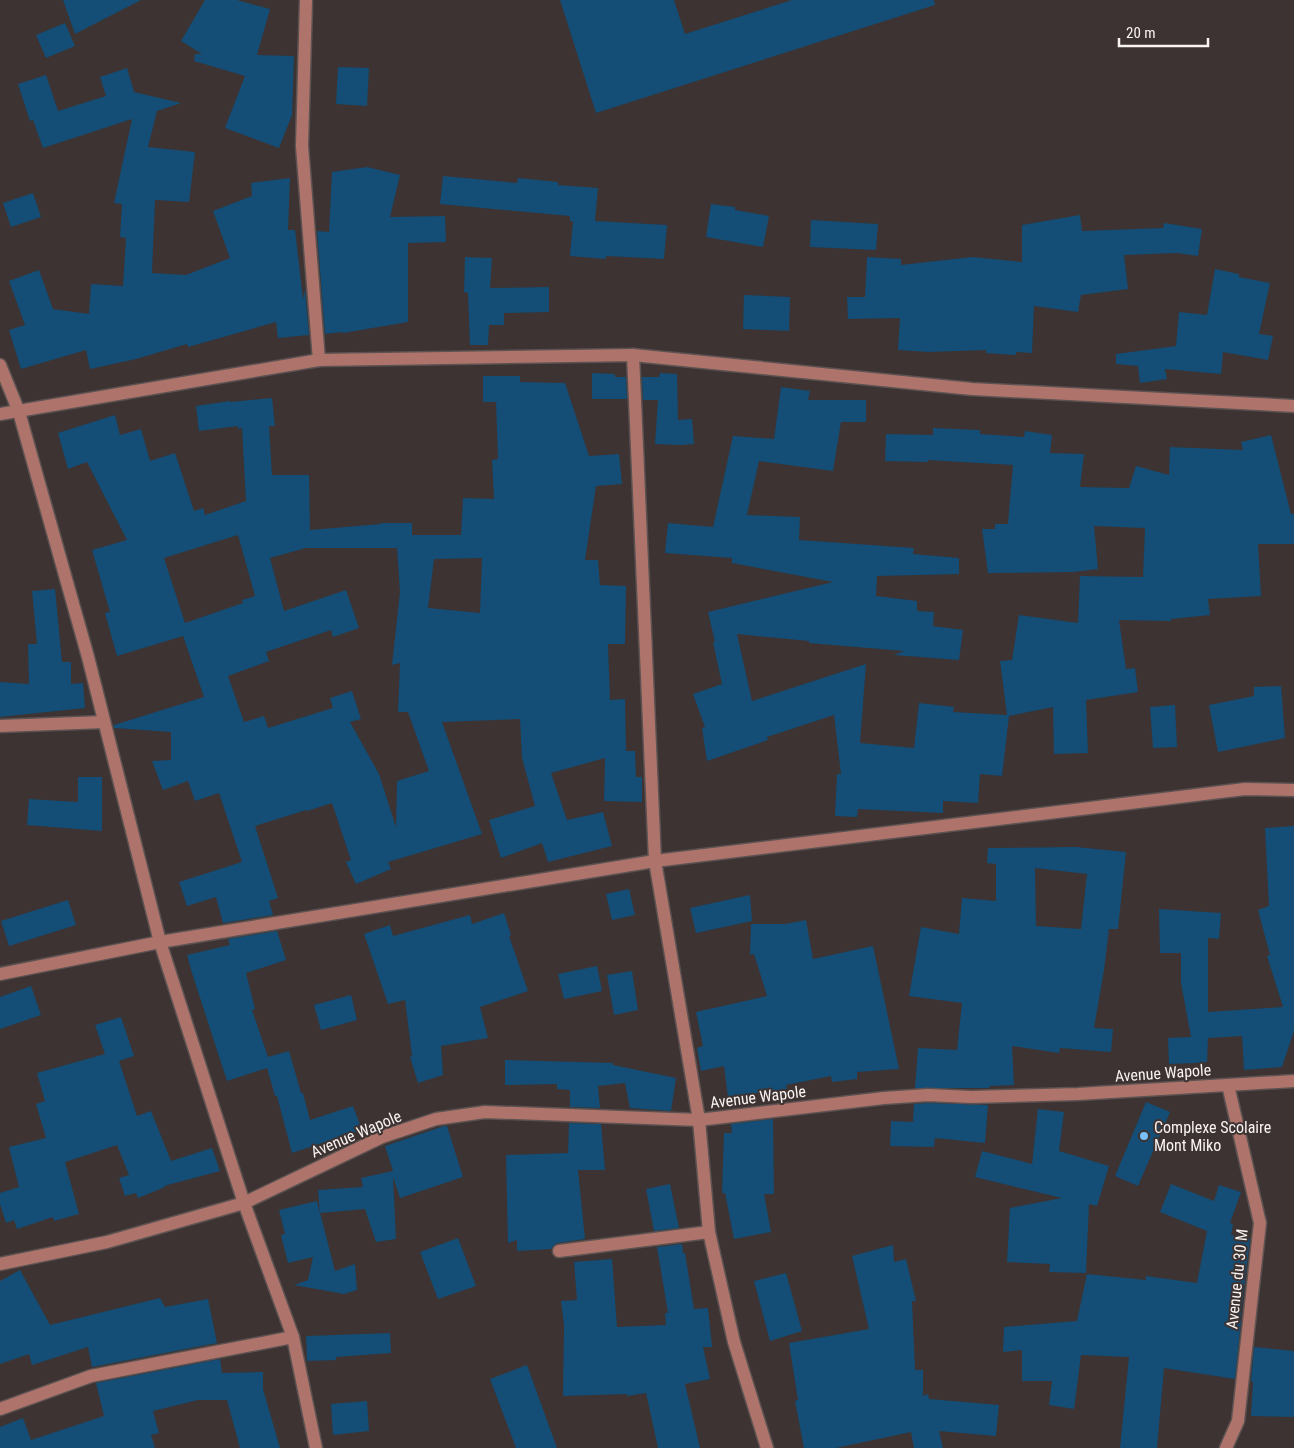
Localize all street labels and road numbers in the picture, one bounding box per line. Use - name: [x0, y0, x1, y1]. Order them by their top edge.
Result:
- street label: Avenue Wapole: [1114, 1060, 1212, 1086]
- street label: Avenue Wapole: [709, 1082, 807, 1112]
- street label: Avenue Wapole: [308, 1106, 404, 1162]
- street label: Avenue du 30 M: [1222, 1228, 1252, 1330]

